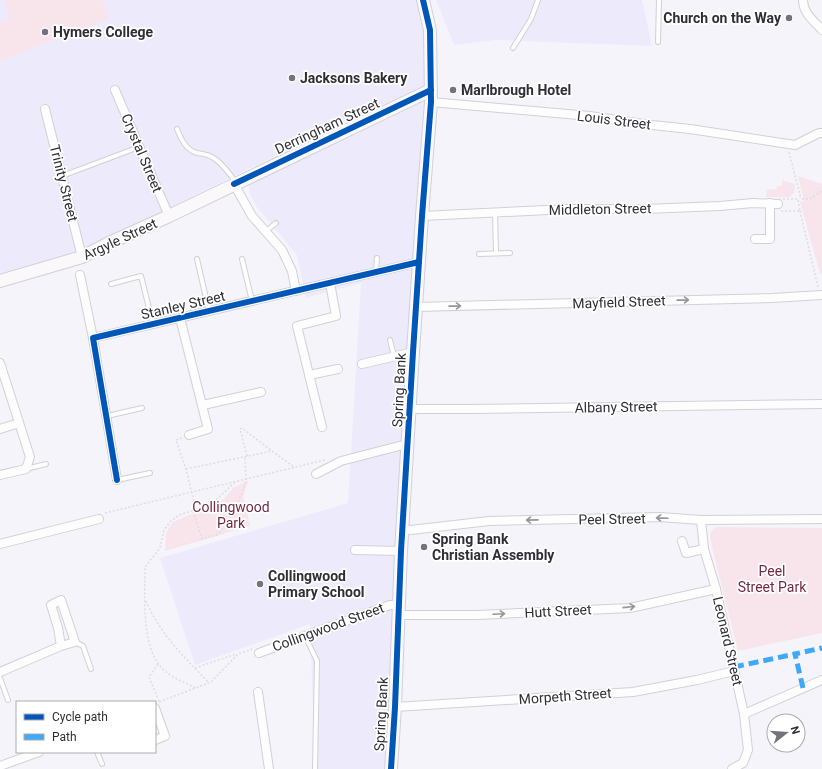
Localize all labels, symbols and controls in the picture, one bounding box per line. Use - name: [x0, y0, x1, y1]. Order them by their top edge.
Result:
- place label: Church on the Way: [663, 10, 782, 26]
- marker: Church on the Way: [784, 13, 794, 23]
- place label: Hymers College: [53, 24, 153, 40]
- marker: Hymers College: [40, 27, 50, 37]
- place label: Jacksons Bakery: [300, 70, 408, 86]
- marker: Jacksons Bakery: [287, 73, 297, 83]
- place label: Marlbrough Hotel: [461, 82, 571, 98]
- marker: Marlbrough Hotel: [448, 85, 458, 95]
- street label: Derringham Street: [272, 95, 382, 157]
- street label: Louis Street: [576, 108, 652, 133]
- street label: Crystal Street: [118, 111, 166, 195]
- street label: Trinity Street: [47, 143, 81, 224]
- street label: Middleton Street: [548, 200, 652, 218]
- street label: Argyle Street: [81, 215, 160, 263]
- street label: Stanley Street: [139, 287, 227, 322]
- street label: Mayfield Street: [572, 292, 666, 312]
- one-way arrow: [676, 296, 689, 303]
- one-way arrow: [448, 302, 461, 310]
- street label: Spring Bank: [389, 351, 409, 428]
- street label: Albany Street: [574, 398, 658, 416]
- park label: Collingwood Park: [192, 499, 270, 531]
- street label: Peel Street: [578, 510, 646, 528]
- one-way arrow: [656, 514, 669, 521]
- one-way arrow: [526, 517, 539, 524]
- place label: Spring Bank Christian Assembly: [432, 531, 555, 563]
- marker: Spring Bank Christian Assembly: [419, 542, 429, 552]
- park label: Peel Street Park: [738, 563, 807, 595]
- place label: Collingwood Primary School: [268, 568, 365, 600]
- marker: Collingwood Primary School: [255, 579, 265, 589]
- street label: Leonard Street: [710, 595, 746, 688]
- street label: Collingwood Street: [270, 599, 386, 655]
- street label: Hutt Street: [524, 601, 592, 621]
- one-way arrow: [622, 603, 635, 611]
- one-way arrow: [492, 610, 505, 617]
- street label: Spring Bank: [371, 675, 391, 752]
- street label: Morpeth Street: [518, 685, 612, 707]
- legend: [16, 701, 156, 753]
- text: Cycle path: [52, 710, 108, 724]
- north arrow: [766, 713, 806, 753]
- text: N: [788, 725, 803, 736]
- text: Path: [52, 730, 77, 744]

